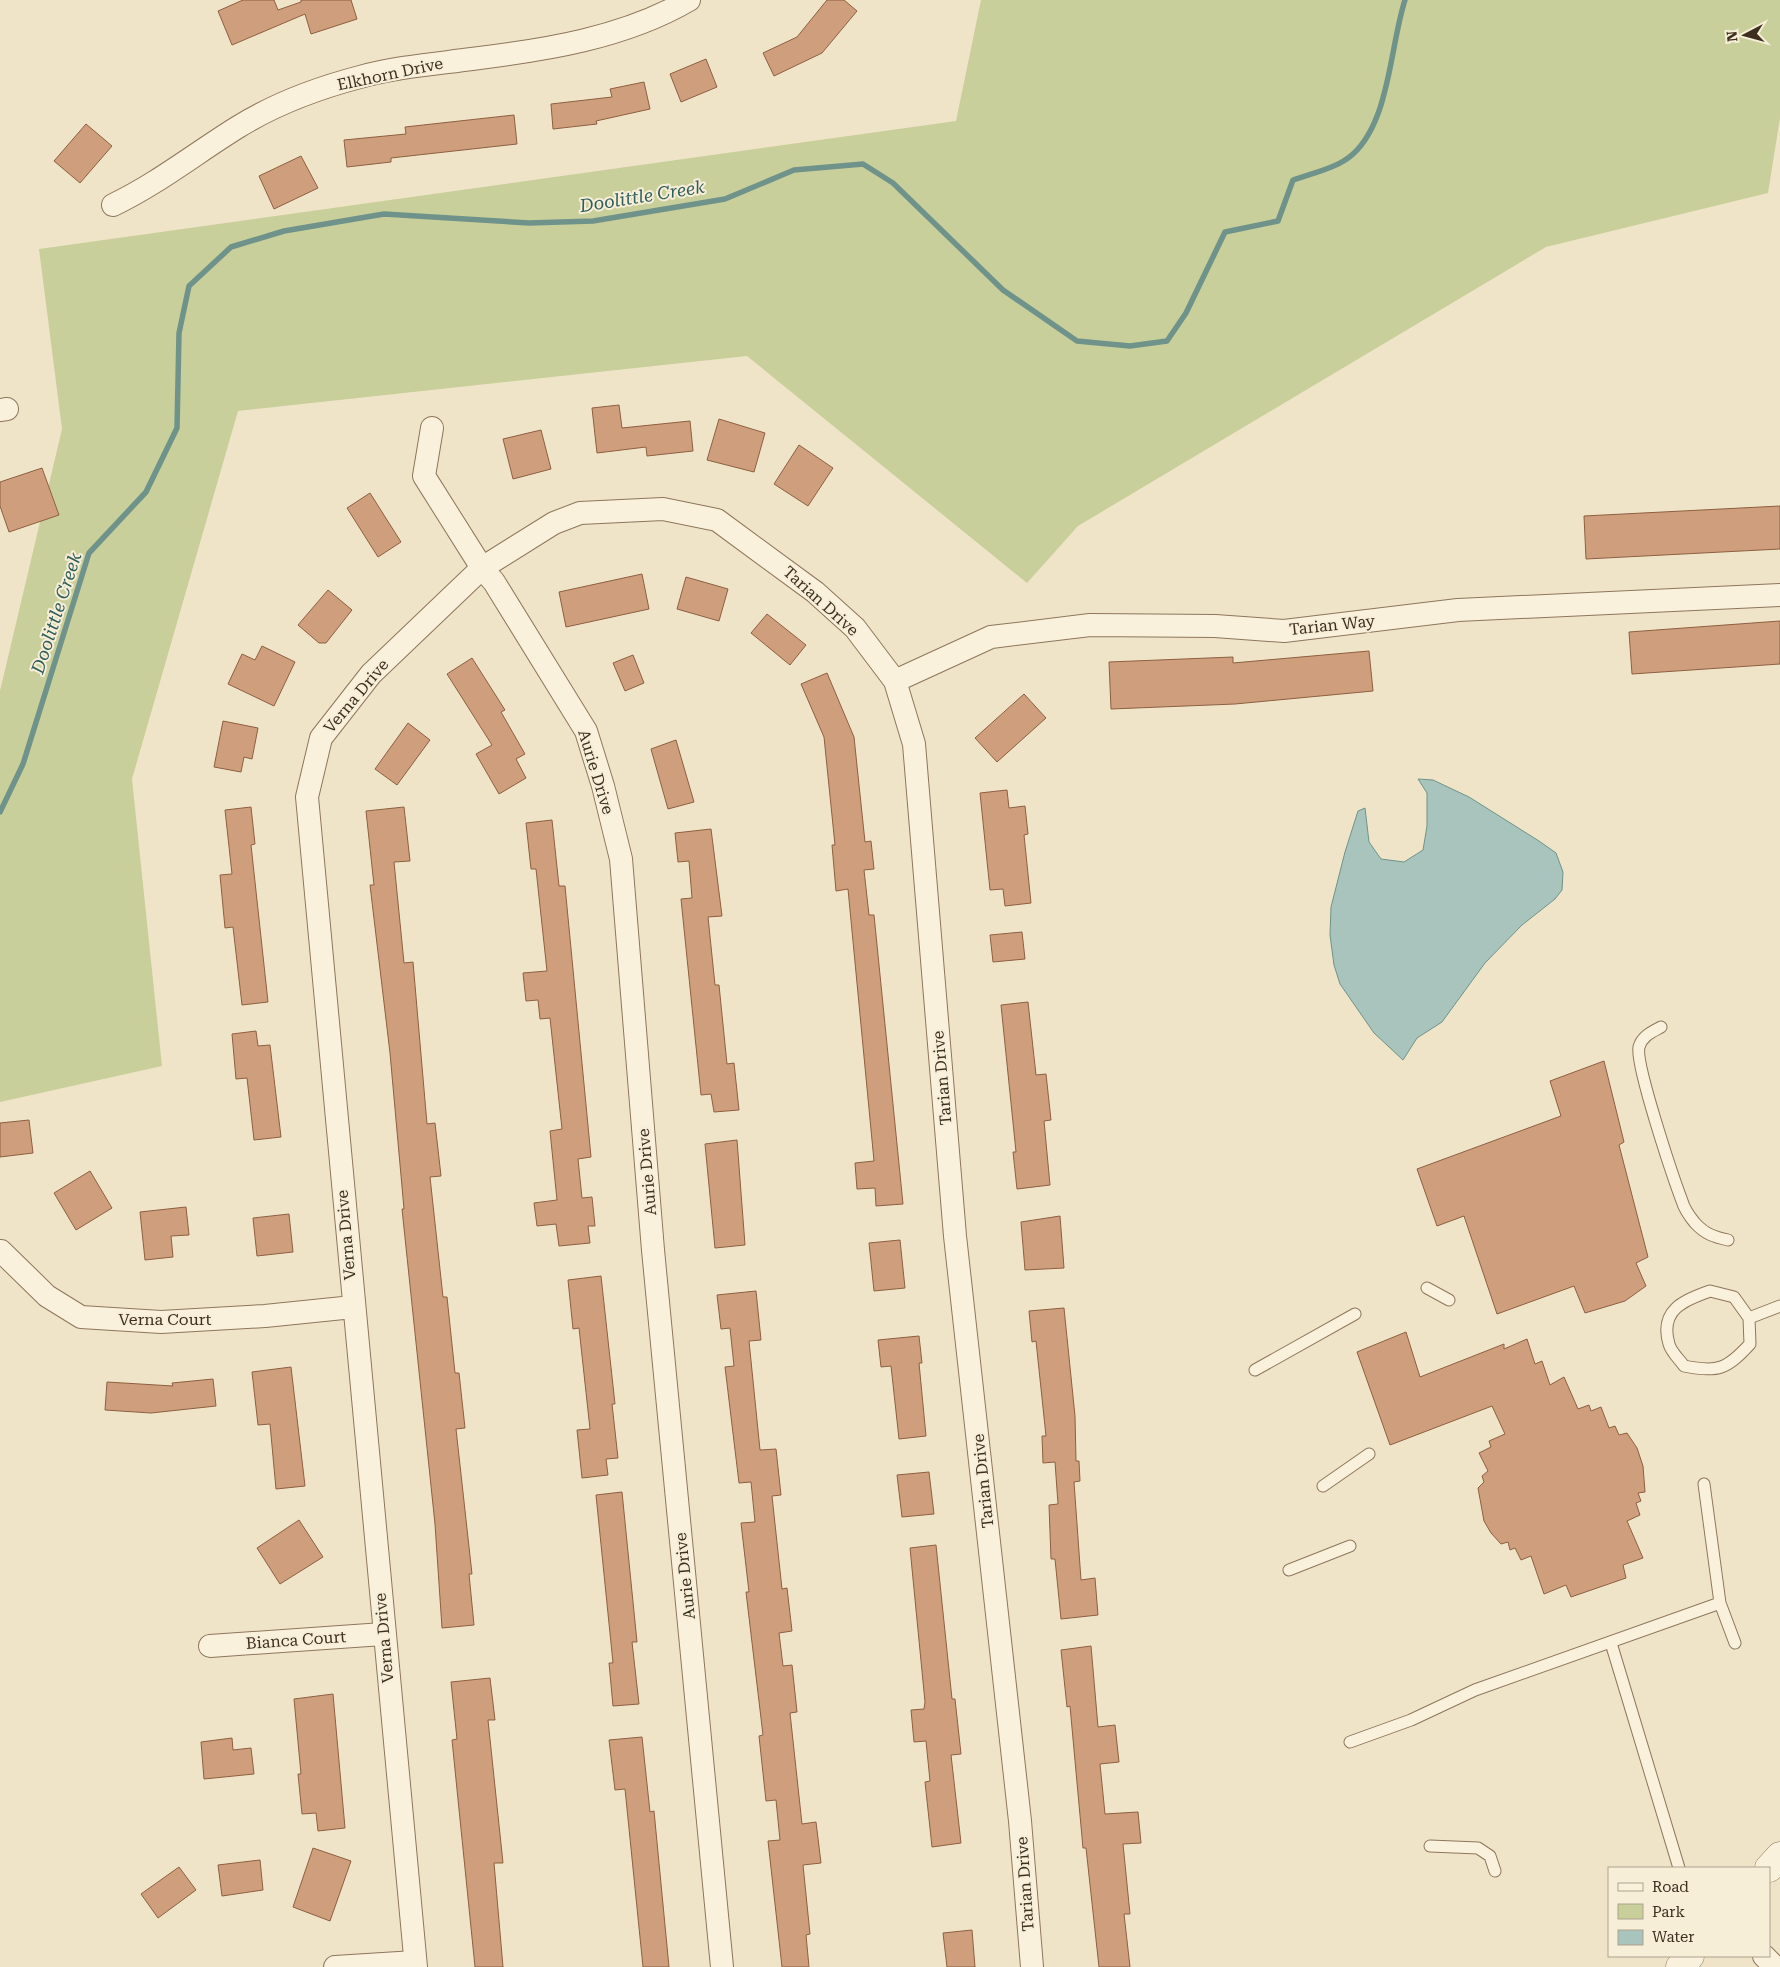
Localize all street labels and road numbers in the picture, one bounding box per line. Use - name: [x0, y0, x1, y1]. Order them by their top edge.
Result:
- street label: Elkhorn Drive: [335, 53, 445, 95]
- street label: Tarian Drive: [779, 562, 863, 640]
- street label: Tarian Way: [1288, 611, 1376, 639]
- street label: Verna Drive: [320, 655, 392, 737]
- street label: Aurie Drive: [574, 727, 618, 817]
- street label: Tarian Drive: [928, 1030, 956, 1126]
- street label: Aurie Drive: [634, 1127, 660, 1216]
- street label: Verna Drive: [333, 1189, 359, 1281]
- street label: Verna Court: [119, 1310, 211, 1329]
- street label: Tarian Drive: [969, 1433, 997, 1529]
- street label: Aurie Drive: [671, 1531, 699, 1620]
- street label: Verna Drive: [371, 1592, 397, 1684]
- street label: Bianca Court: [245, 1627, 347, 1653]
- street label: Tarian Drive: [1012, 1836, 1038, 1932]

